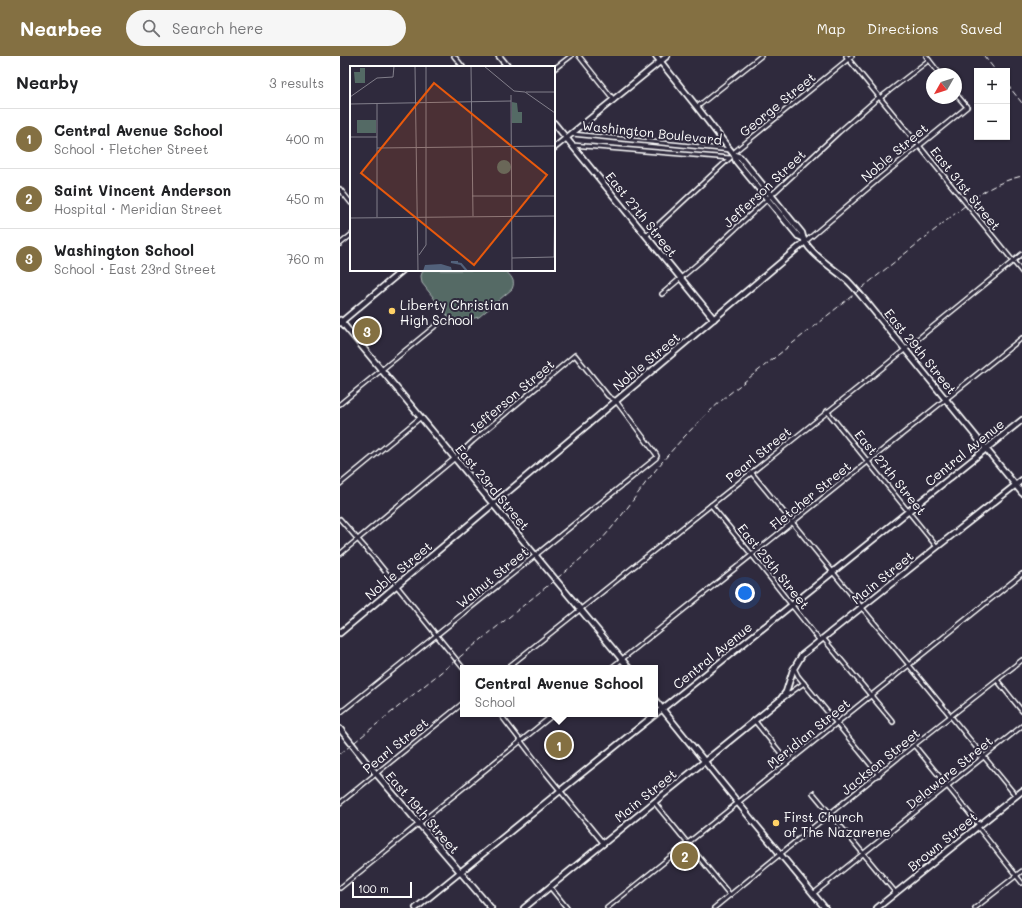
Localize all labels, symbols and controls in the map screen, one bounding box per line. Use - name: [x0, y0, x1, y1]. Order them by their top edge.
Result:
- search box: [126, 10, 406, 46]
- text: Nearbee: [20, 16, 102, 41]
- icon: search: [140, 17, 162, 39]
- text: Search here: [172, 18, 263, 38]
- text: Map: [817, 19, 845, 38]
- text: Directions: [867, 19, 938, 38]
- text: Saved: [960, 19, 1002, 38]
- inset map: [350, 66, 555, 271]
- street label: George Street: [735, 68, 819, 140]
- north arrow: [926, 68, 962, 104]
- map controls: [974, 68, 1010, 140]
- button: +: [974, 68, 1010, 104]
- text: Nearby: [16, 71, 78, 93]
- text: 3 results: [269, 74, 324, 91]
- button: −: [974, 104, 1010, 140]
- street label: Washington Boulevard: [581, 116, 723, 148]
- street label: Noble Street: [857, 119, 931, 185]
- text: Central Avenue School: [54, 120, 223, 140]
- text: 1: [26, 130, 32, 147]
- text: 400 m: [286, 130, 324, 147]
- text: School · Fletcher Street: [54, 140, 208, 157]
- street label: East 31st Street: [927, 143, 1005, 233]
- street label: Jefferson Street: [719, 145, 809, 231]
- street label: East 27th Street: [602, 168, 682, 260]
- text: Saint Vincent Anderson: [54, 180, 231, 200]
- text: 2: [25, 190, 33, 207]
- text: 450 m: [286, 190, 324, 207]
- text: Hospital · Meridian Street: [54, 200, 222, 217]
- text: Washington School: [54, 240, 194, 260]
- text: 3: [25, 250, 33, 267]
- text: 760 m: [286, 250, 324, 267]
- text: School · East 23rd Street: [54, 260, 216, 277]
- place label: Liberty Christian High School: [400, 296, 509, 328]
- street label: East 29th Street: [881, 305, 961, 397]
- marker: Liberty Christian High School: [387, 306, 397, 316]
- pin: 3: [354, 316, 380, 346]
- street label: Noble Street: [609, 328, 683, 394]
- street label: Jefferson Street: [465, 355, 558, 437]
- street label: Central Avenue: [921, 415, 1007, 489]
- street label: Pearl Street: [722, 422, 794, 486]
- street label: East 27th Street: [851, 426, 931, 518]
- street label: East 23rd Street: [452, 441, 534, 534]
- street label: Fletcher Street: [766, 457, 854, 533]
- street label: East 25th Street: [734, 520, 814, 612]
- street label: Noble Street: [361, 537, 435, 603]
- street label: Walnut Street: [452, 542, 532, 611]
- street label: Main Street: [847, 547, 917, 607]
- your location: [735, 583, 755, 603]
- street label: Central Avenue: [669, 618, 755, 692]
- popup: [460, 665, 658, 717]
- text: Central Avenue School: [475, 673, 643, 693]
- text: School: [475, 693, 516, 710]
- street label: Meridian Street: [763, 694, 853, 772]
- street label: Pearl Street: [359, 713, 431, 777]
- street label: Jackson Street: [837, 724, 923, 798]
- pin: 1: [546, 730, 572, 760]
- street label: Delaware Street: [902, 732, 996, 812]
- street label: Main Street: [610, 765, 680, 825]
- street label: East 19th Street: [383, 767, 464, 857]
- street label: Brown Street: [904, 807, 981, 874]
- place label: First Church of The Nazarene: [784, 808, 891, 840]
- marker: First Church of The Nazarene: [771, 818, 781, 828]
- pin: 2: [672, 841, 698, 871]
- scale bar: [352, 880, 412, 899]
- text: 100 m: [358, 881, 389, 896]

